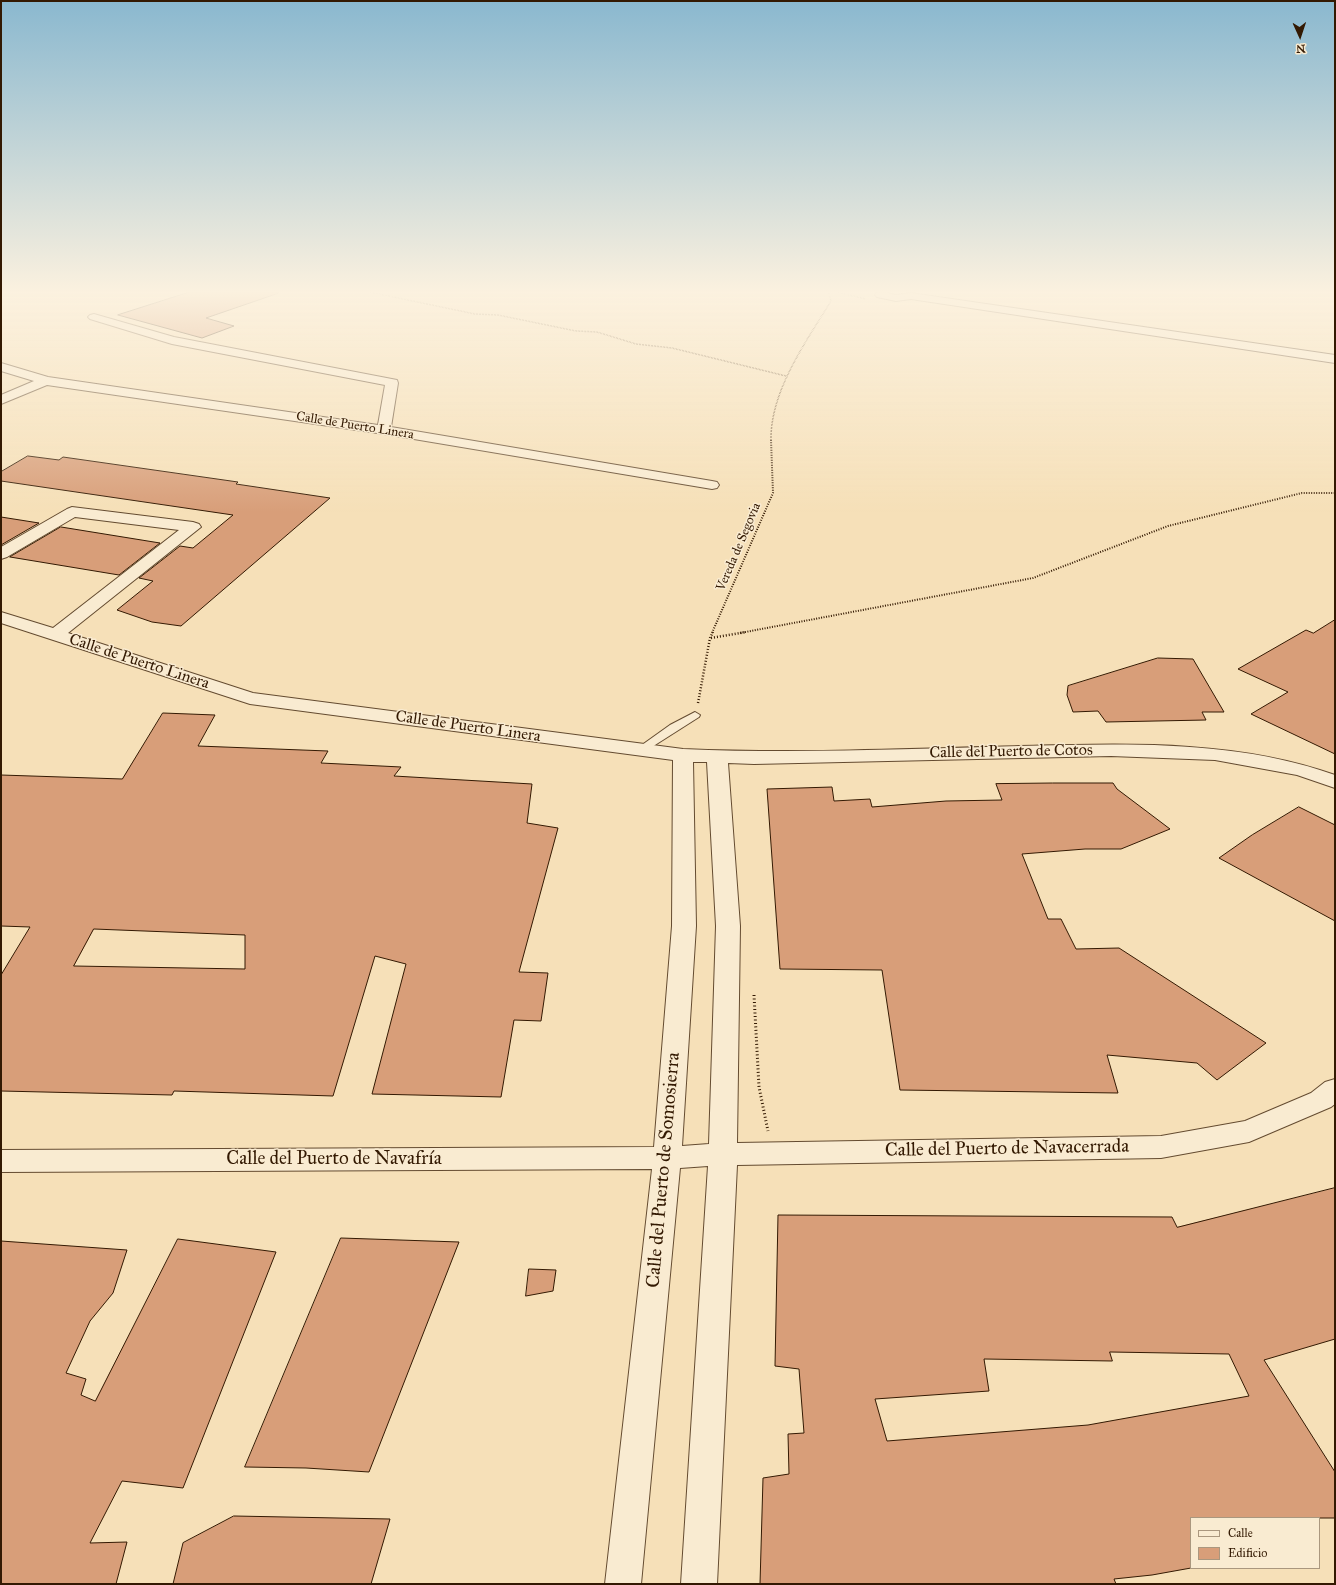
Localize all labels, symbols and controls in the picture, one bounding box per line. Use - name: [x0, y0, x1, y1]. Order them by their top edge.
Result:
- north arrow: [1280, 16, 1320, 56]
- text: N: [1296, 42, 1306, 55]
- street label: Calle de Puerto Linera: [295, 409, 415, 443]
- street label: Vereda de Segovia: [713, 501, 765, 593]
- street label: Calle de Puerto Linera: [66, 630, 212, 694]
- street label: Calle de Puerto Linera: [394, 707, 542, 747]
- street label: Calle del Puerto de Cotos: [929, 741, 1093, 763]
- street label: Calle del Puerto de Somosierra: [642, 1051, 686, 1289]
- street label: Calle del Puerto de Navacerrada: [885, 1135, 1129, 1163]
- street label: Calle del Puerto de Navafría: [226, 1148, 442, 1170]
- legend: [1190, 1517, 1320, 1569]
- text: Calle: [1228, 1526, 1253, 1540]
- text: Edificio: [1228, 1546, 1267, 1560]

